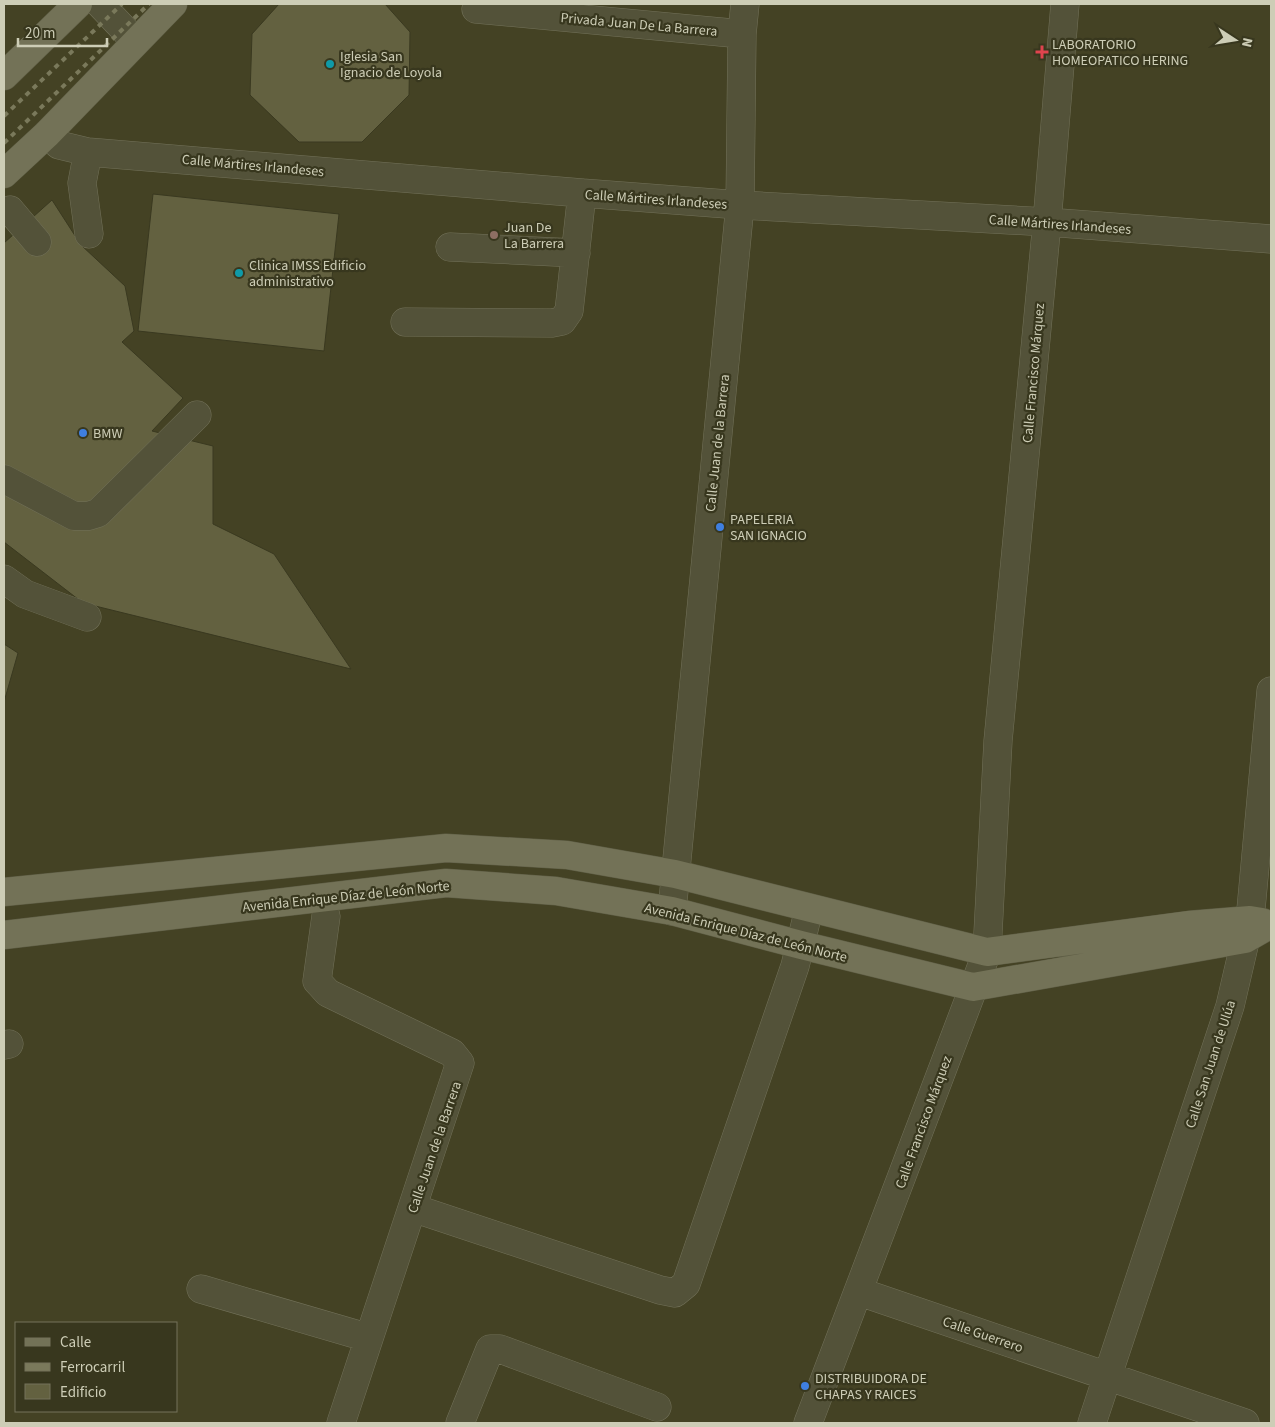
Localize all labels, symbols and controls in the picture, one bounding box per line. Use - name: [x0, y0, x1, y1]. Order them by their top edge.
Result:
- street label: Privada Juan De La Barrera: [560, 8, 718, 42]
- scale bar: [18, 15, 106, 47]
- north arrow: [1210, 15, 1260, 65]
- text: 20 m: [25, 23, 55, 44]
- place label: LABORATORIO HOMEOPATICO HERING: [1052, 35, 1188, 71]
- text: N: [1236, 36, 1257, 49]
- marker: LABORATORIO HOMEOPATICO HERING: [1036, 46, 1048, 58]
- place label: Iglesia San Ignacio de Loyola: [340, 47, 442, 83]
- marker: Iglesia San Ignacio de Loyola: [324, 58, 336, 70]
- street label: Calle Mártires Irlandeses: [181, 150, 325, 182]
- street label: Calle Mártires Irlandeses: [584, 185, 728, 215]
- street label: Calle Mártires Irlandeses: [988, 210, 1132, 240]
- place label: Juan De La Barrera: [504, 218, 564, 254]
- marker: Juan De La Barrera: [488, 229, 500, 241]
- place label: Clinica IMSS Edificio administrativo: [249, 256, 366, 292]
- marker: Clinica IMSS Edificio administrativo: [233, 267, 245, 279]
- street label: Calle Francisco Márquez: [1018, 302, 1050, 444]
- street label: Calle Juan de la Barrera: [701, 373, 735, 513]
- place label: BMW: [93, 424, 122, 444]
- marker: BMW: [77, 427, 89, 439]
- place label: PAPELERIA SAN IGNACIO: [730, 510, 807, 546]
- marker: PAPELERIA SAN IGNACIO: [714, 521, 726, 533]
- street label: Avenida Enrique Díaz de León Norte: [242, 876, 451, 918]
- street label: Avenida Enrique Díaz de León Norte: [642, 898, 849, 968]
- street label: Calle San Juan de Ulúa: [1181, 998, 1241, 1131]
- street label: Calle Francisco Márquez: [891, 1053, 957, 1192]
- street label: Calle Juan de la Barrera: [403, 1079, 467, 1216]
- street label: Calle Guerrero: [940, 1312, 1026, 1358]
- legend: [15, 1322, 178, 1412]
- text: Calle: [60, 1332, 91, 1353]
- text: Ferrocarril: [60, 1357, 125, 1378]
- place label: DISTRIBUIDORA DE CHAPAS Y RAICES: [815, 1369, 927, 1405]
- marker: DISTRIBUIDORA DE CHAPAS Y RAICES: [799, 1380, 811, 1392]
- text: Edificio: [60, 1382, 107, 1403]

